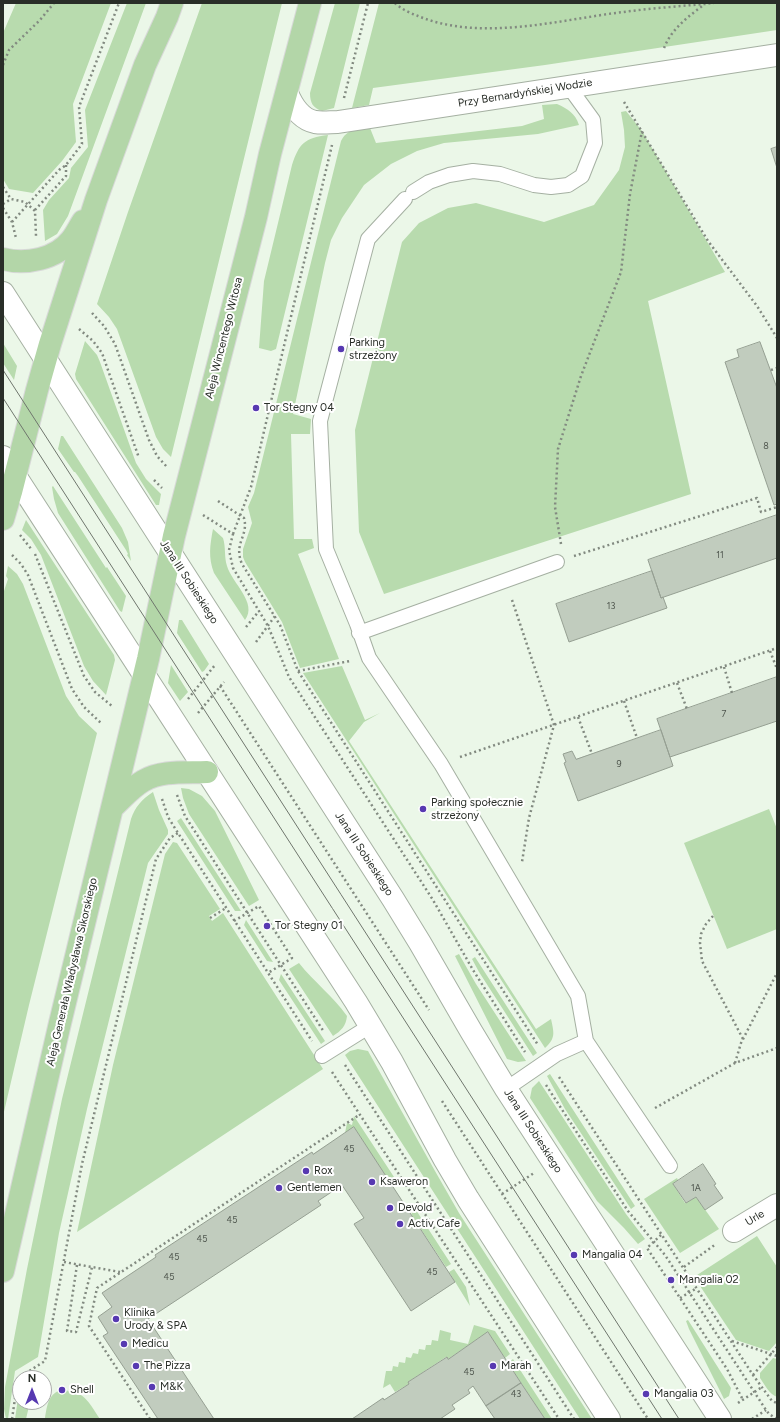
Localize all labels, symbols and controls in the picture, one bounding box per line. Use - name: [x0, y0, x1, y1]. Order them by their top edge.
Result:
- street label: Przy Bernardyńskiej Wodzie: [457, 76, 593, 110]
- street label: Aleja Wincentego Witosa: [203, 276, 245, 400]
- place label: Parking strzeżony: [349, 336, 397, 362]
- marker: Parking strzeżony: [336, 344, 346, 354]
- place label: Tor Stegny 04: [264, 401, 334, 415]
- marker: Tor Stegny 04: [251, 403, 261, 413]
- house number: 8: [763, 441, 769, 451]
- street label: Jana III Sobieskiego: [157, 538, 221, 626]
- house number: 11: [716, 550, 724, 560]
- house number: 13: [607, 601, 615, 611]
- house number: 7: [722, 709, 726, 719]
- house number: 9: [616, 759, 622, 769]
- place label: Parking społecznie strzeżony: [431, 796, 523, 822]
- marker: Parking społecznie strzeżony: [418, 804, 428, 814]
- street label: Jana III Sobieskiego: [332, 810, 396, 898]
- street label: Aleja Generała Władysława Sikorskiego: [44, 876, 100, 1068]
- place label: Tor Stegny 01: [275, 919, 343, 933]
- marker: Tor Stegny 01: [262, 921, 272, 931]
- street label: Jana III Sobieskiego: [501, 1087, 565, 1175]
- house number: 45: [344, 1144, 354, 1154]
- place label: Rox: [314, 1164, 332, 1178]
- marker: Rox: [301, 1166, 311, 1176]
- place label: Ksaweron: [380, 1175, 428, 1189]
- marker: Ksaweron: [367, 1177, 377, 1187]
- place label: Gentlemen: [287, 1181, 342, 1195]
- marker: Gentlemen: [274, 1183, 284, 1193]
- house number: 1A: [691, 1183, 701, 1193]
- place label: Devold: [398, 1201, 432, 1215]
- marker: Devold: [385, 1203, 395, 1213]
- street label: Urle: [743, 1207, 767, 1229]
- house number: 45: [227, 1215, 237, 1225]
- place label: Activ Cafe: [408, 1217, 460, 1231]
- marker: Activ Cafe: [395, 1219, 405, 1229]
- house number: 45: [197, 1234, 207, 1244]
- place label: Mangalia 04: [582, 1248, 642, 1262]
- marker: Mangalia 04: [569, 1250, 579, 1260]
- house number: 45: [169, 1252, 179, 1262]
- house number: 45: [427, 1267, 437, 1277]
- house number: 45: [164, 1272, 174, 1282]
- place label: Mangalia 02: [679, 1273, 739, 1287]
- marker: Mangalia 02: [666, 1275, 676, 1285]
- place label: Klinika Urody & SPA: [124, 1306, 187, 1332]
- marker: Klinika Urody & SPA: [111, 1314, 121, 1324]
- place label: Medicu: [132, 1337, 168, 1351]
- marker: Medicu: [119, 1339, 129, 1349]
- place label: The Pizza: [144, 1359, 190, 1373]
- place label: Marah: [501, 1359, 531, 1373]
- marker: The Pizza: [131, 1361, 141, 1371]
- marker: Marah: [488, 1361, 498, 1371]
- house number: 45: [464, 1367, 474, 1377]
- north arrow: [12, 1370, 52, 1410]
- text: N: [28, 1372, 36, 1385]
- place label: M&K: [160, 1380, 183, 1394]
- marker: M&K: [147, 1382, 157, 1392]
- place label: Shell: [70, 1383, 94, 1397]
- marker: Shell: [57, 1385, 67, 1395]
- place label: Mangalia 03: [654, 1387, 713, 1401]
- house number: 43: [511, 1389, 521, 1399]
- marker: Mangalia 03: [641, 1389, 651, 1399]

